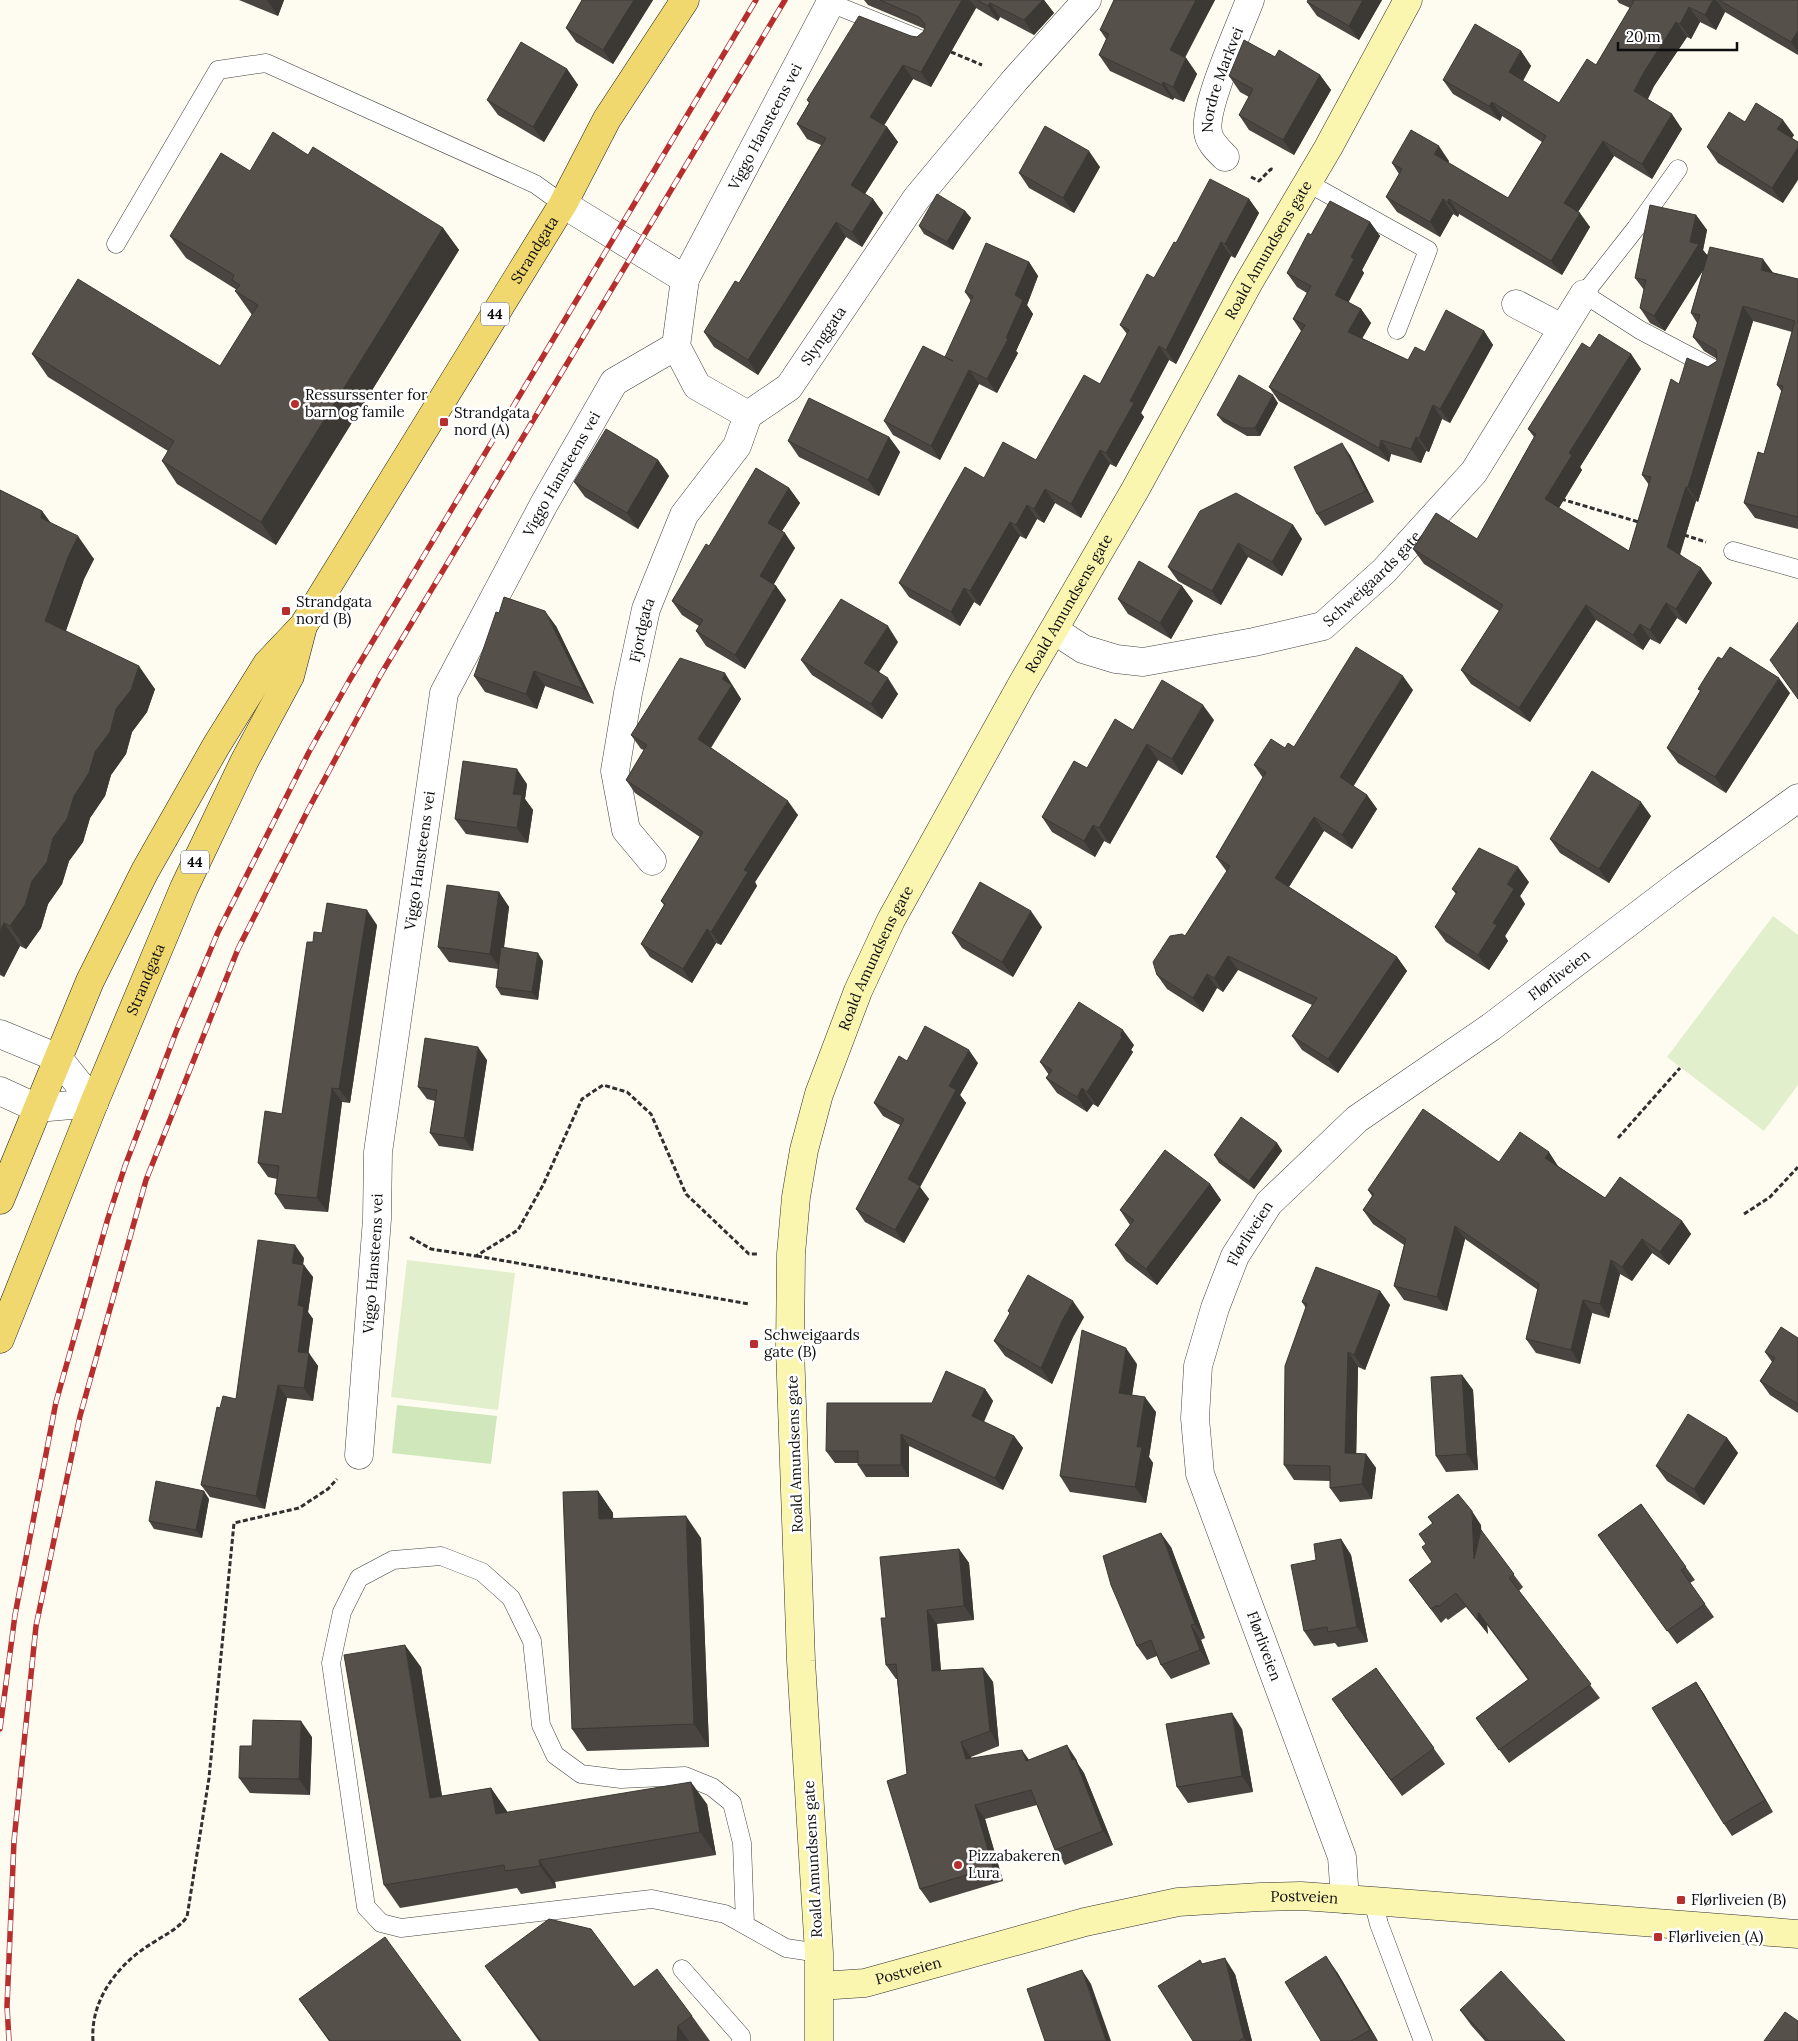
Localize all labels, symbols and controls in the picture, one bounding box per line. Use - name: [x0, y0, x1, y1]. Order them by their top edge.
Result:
- scale bar: [1618, 20, 1737, 52]
- street label: Nordre Markvei: [1197, 24, 1247, 133]
- text: 20 m: [1626, 27, 1661, 46]
- street label: Viggo Hansteens vei: [723, 60, 806, 194]
- street label: Roald Amundsens gate: [1220, 177, 1316, 323]
- street label: Strandgata: [506, 212, 562, 287]
- road number: 44: [481, 302, 509, 326]
- street label: Slynggata: [796, 302, 850, 369]
- place label: Ressurssenter for barn og famile: [305, 385, 428, 421]
- marker: Ressurssenter for barn og famile: [289, 398, 301, 410]
- place label: Strandgata nord (A): [454, 403, 530, 440]
- street label: Viggo Hansteens vei: [518, 408, 604, 540]
- marker: Strandgata nord (A): [438, 416, 450, 428]
- street label: Schweigaards gate: [1319, 527, 1425, 630]
- street label: Roald Amundsens gate: [1020, 530, 1116, 676]
- place label: Strandgata nord (B): [296, 592, 372, 629]
- street label: Fjordgata: [625, 594, 659, 664]
- marker: Strandgata nord (B): [280, 605, 292, 617]
- street label: Viggo Hansteens vei: [400, 790, 439, 932]
- road number: 44: [181, 850, 209, 874]
- street label: Roald Amundsens gate: [834, 882, 917, 1033]
- street label: Strandgata: [122, 940, 169, 1018]
- street label: Flørliveien: [1524, 945, 1594, 1004]
- street label: Viggo Hansteens vei: [358, 1193, 386, 1335]
- street label: Flørliveien: [1222, 1197, 1277, 1268]
- place label: Schweigaards gate (B): [764, 1325, 860, 1362]
- marker: Schweigaards gate (B): [748, 1338, 760, 1350]
- street label: Roald Amundsens gate: [782, 1375, 807, 1533]
- street label: Flørliveien: [1243, 1608, 1286, 1683]
- street label: Roald Amundsens gate: [799, 1780, 826, 1938]
- place label: Pizzabakeren Lura: [968, 1846, 1060, 1882]
- marker: Pizzabakeren Lura: [952, 1859, 964, 1871]
- street label: Postveien: [1270, 1886, 1339, 1908]
- place label: Flørliveien (B): [1691, 1890, 1786, 1910]
- marker: Flørliveien (B): [1675, 1894, 1687, 1906]
- place label: Flørliveien (A): [1668, 1927, 1764, 1947]
- marker: Flørliveien (A): [1652, 1931, 1664, 1943]
- street label: Postveien: [873, 1952, 943, 1989]

